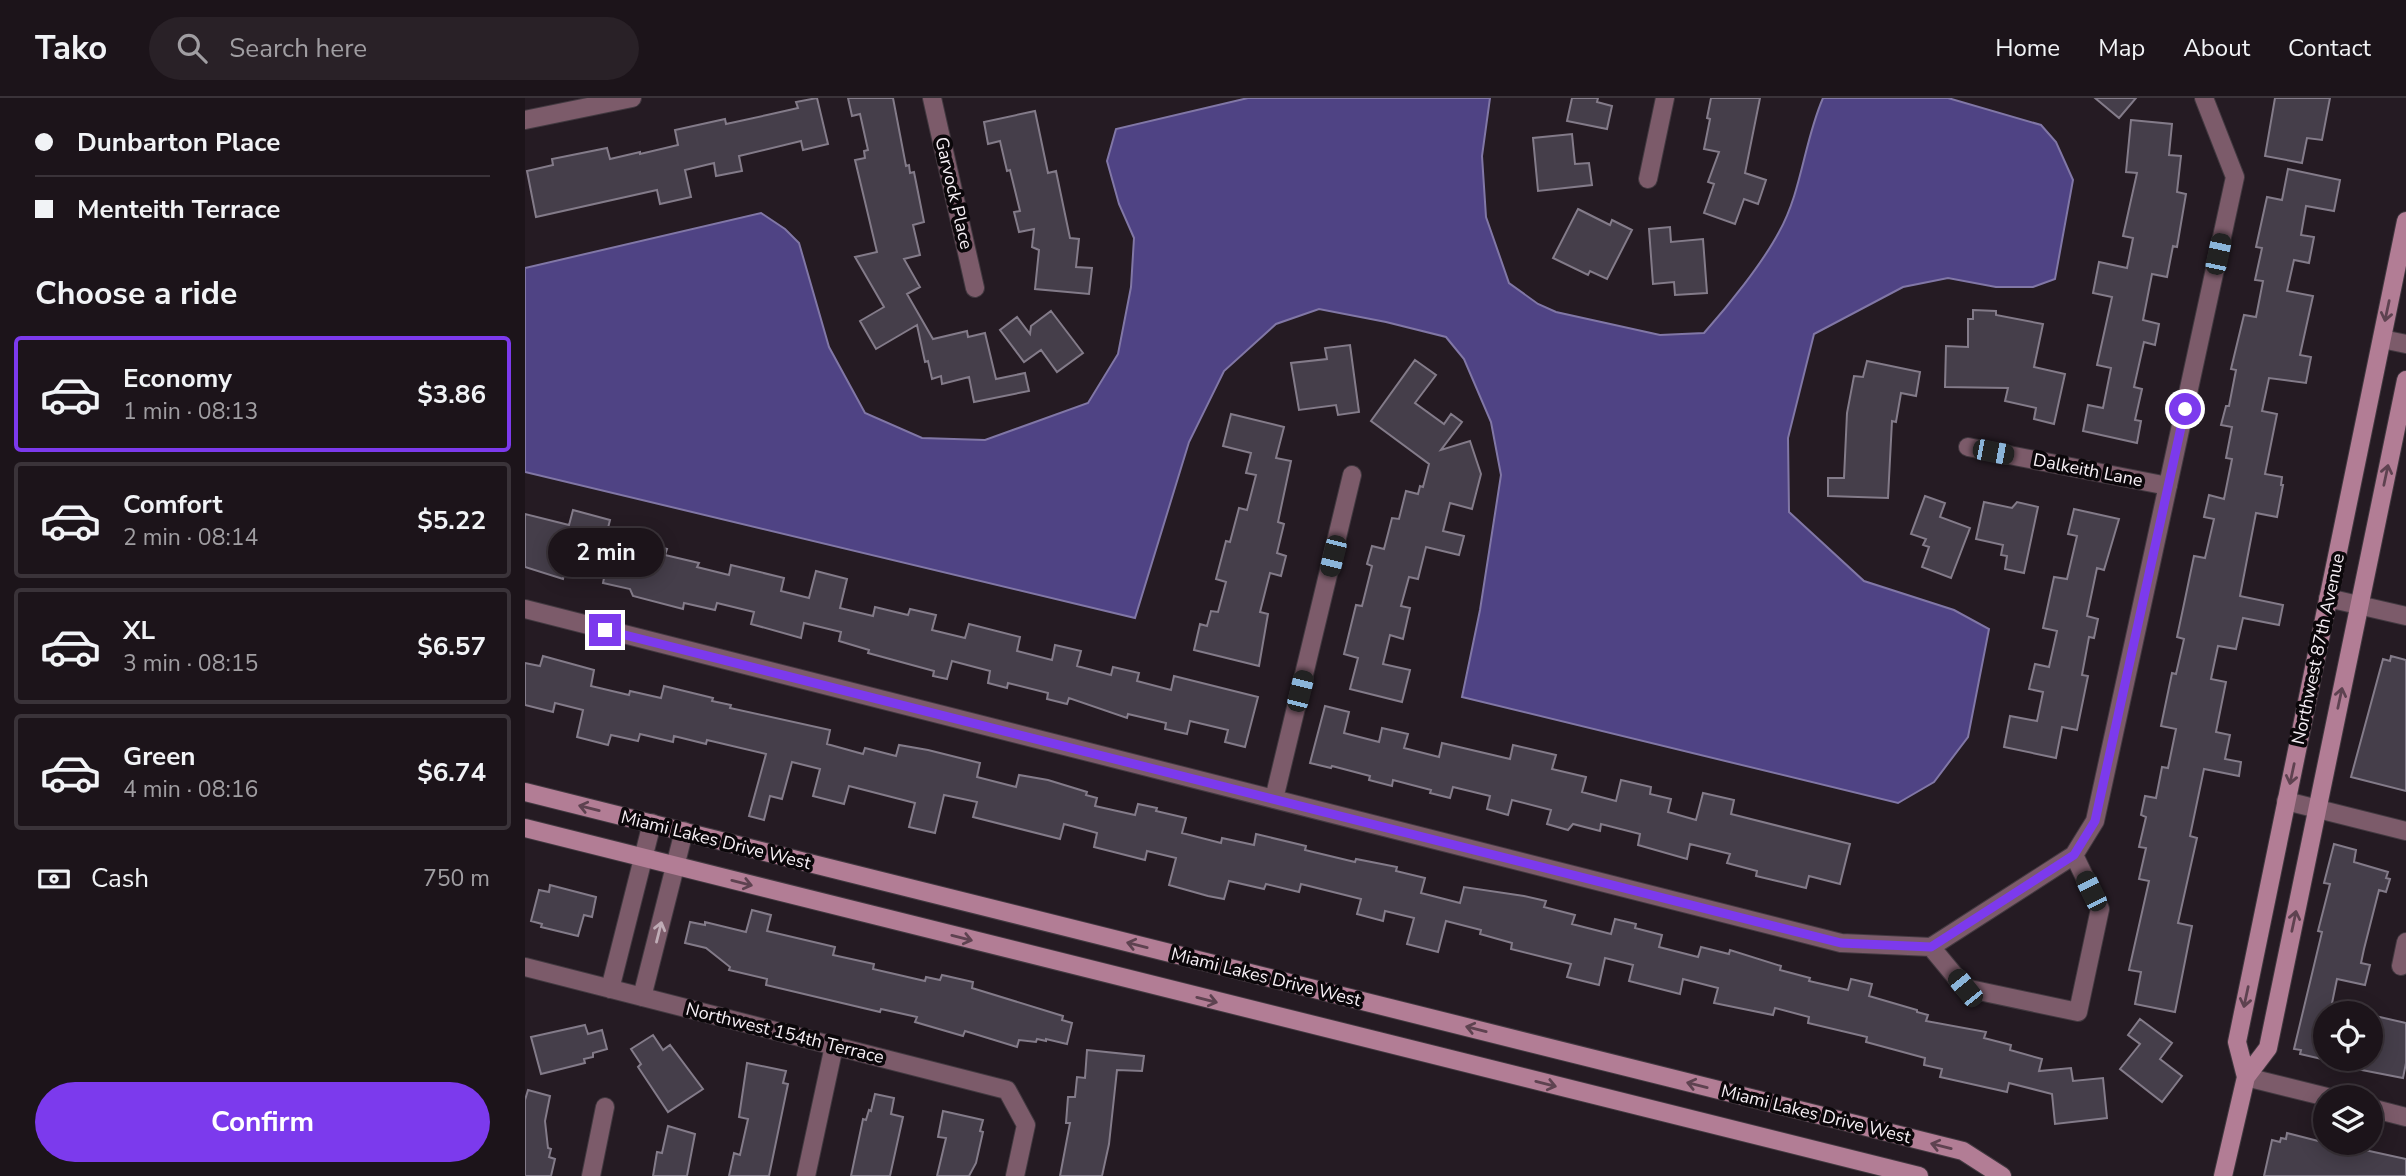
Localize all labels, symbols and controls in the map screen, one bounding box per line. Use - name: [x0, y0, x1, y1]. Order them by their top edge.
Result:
- search box: [149, 17, 639, 80]
- text: Tako: [35, 26, 107, 71]
- icon: search: [173, 29, 211, 67]
- text: Search here: [229, 31, 367, 66]
- text: Home: [1995, 32, 2060, 64]
- text: Map: [2098, 32, 2145, 64]
- text: About: [2183, 32, 2250, 64]
- text: Contact: [2288, 32, 2371, 64]
- text: Dunbarton Place: [77, 125, 280, 160]
- street label: Garvock Place: [929, 134, 979, 252]
- text: Menteith Terrace: [77, 192, 280, 227]
- car: [2204, 231, 2233, 277]
- text: Choose a ride: [35, 272, 237, 315]
- one-way arrow: [2380, 299, 2394, 322]
- text: Economy: [123, 361, 232, 396]
- icon: car: [39, 363, 102, 426]
- text: $3.86: [417, 377, 486, 412]
- route start: [2169, 393, 2201, 425]
- text: 1 min · 08:13: [123, 396, 258, 427]
- car: [1971, 438, 2016, 466]
- street label: Dalkeith Lane: [2031, 448, 2145, 492]
- one-way arrow: [2380, 464, 2394, 487]
- text: Comfort: [123, 487, 223, 522]
- icon: car: [39, 489, 102, 552]
- text: $5.22: [417, 503, 486, 538]
- text: 2 min · 08:14: [123, 522, 258, 553]
- callout: 2 min: [547, 528, 663, 578]
- car: [1318, 533, 1349, 579]
- text: 2 min: [576, 537, 636, 568]
- street label: Northwest 87th Avenue: [2286, 551, 2350, 747]
- text: XL: [123, 613, 155, 648]
- route end: [589, 614, 621, 646]
- icon: car: [39, 615, 102, 678]
- text: $6.57: [417, 629, 486, 664]
- text: 3 min · 08:15: [123, 648, 258, 679]
- car: [1285, 668, 1316, 714]
- one-way arrow: [2334, 687, 2348, 710]
- text: Green: [123, 739, 196, 774]
- icon: car: [39, 741, 102, 804]
- text: $6.74: [417, 755, 486, 790]
- one-way arrow: [2285, 762, 2299, 785]
- text: 4 min · 08:16: [123, 774, 258, 805]
- one-way arrow: [578, 801, 601, 814]
- street label: Miami Lakes Drive West: [619, 805, 814, 875]
- icon: cash: [35, 860, 73, 898]
- text: Cash: [91, 861, 149, 896]
- text: 750 m: [423, 863, 490, 894]
- car: [2073, 868, 2110, 914]
- one-way arrow: [730, 877, 752, 890]
- one-way arrow: [2288, 910, 2302, 933]
- one-way arrow: [653, 921, 666, 944]
- one-way arrow: [950, 932, 973, 945]
- one-way arrow: [1126, 938, 1149, 951]
- street label: Miami Lakes Drive West: [1169, 942, 1364, 1012]
- car: [1944, 965, 1987, 1011]
- one-way arrow: [2239, 985, 2253, 1008]
- one-way arrow: [1195, 993, 1218, 1007]
- street label: Northwest 154th Terrace: [683, 997, 887, 1069]
- map controls: [2313, 1001, 2383, 1155]
- button: locate: [2313, 1001, 2383, 1071]
- one-way arrow: [1465, 1022, 1488, 1035]
- one-way arrow: [1534, 1078, 1557, 1091]
- one-way arrow: [1686, 1078, 1709, 1091]
- street label: Miami Lakes Drive West: [1719, 1079, 1914, 1149]
- button: Confirm: [35, 1082, 490, 1162]
- button: layers: [2313, 1085, 2383, 1155]
- one-way arrow: [1930, 1139, 1953, 1152]

